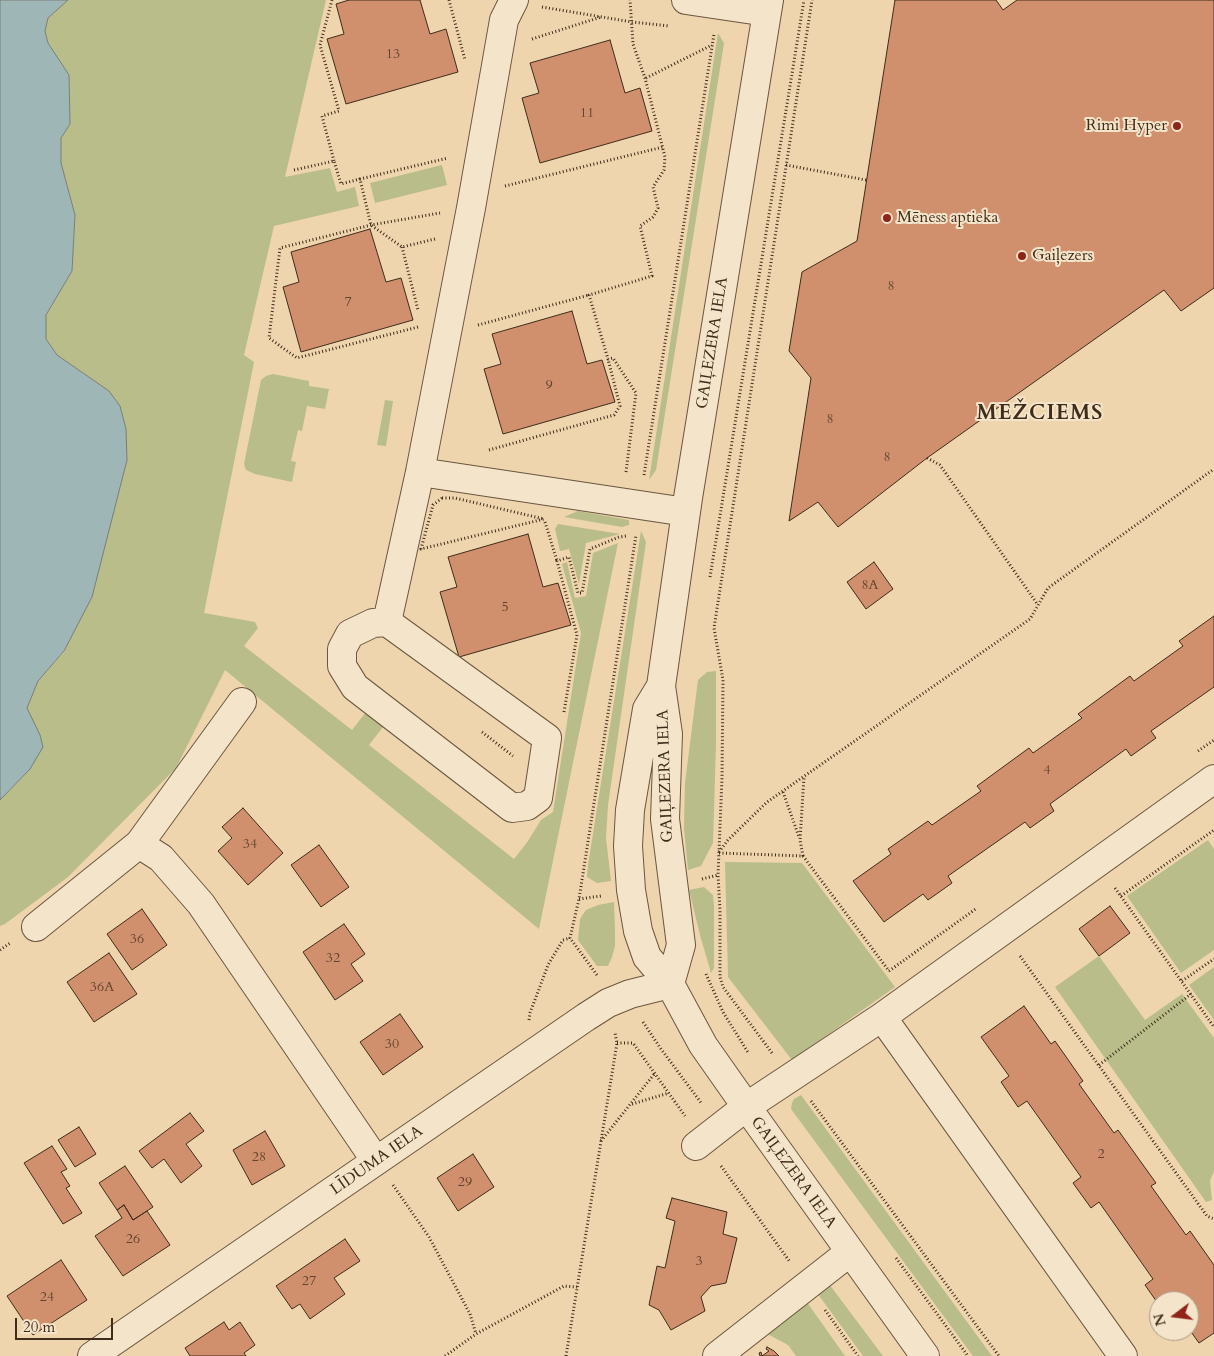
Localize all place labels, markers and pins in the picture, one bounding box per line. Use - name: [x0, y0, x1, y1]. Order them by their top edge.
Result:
- place label: Rimi Hyper: [1086, 116, 1167, 136]
- marker: Rimi Hyper: [1171, 120, 1183, 132]
- place label: Mēness aptieka: [897, 208, 998, 228]
- marker: Mēness aptieka: [881, 212, 893, 224]
- place label: Gaiļezers: [1032, 246, 1093, 266]
- marker: Gaiļezers: [1016, 250, 1028, 262]

